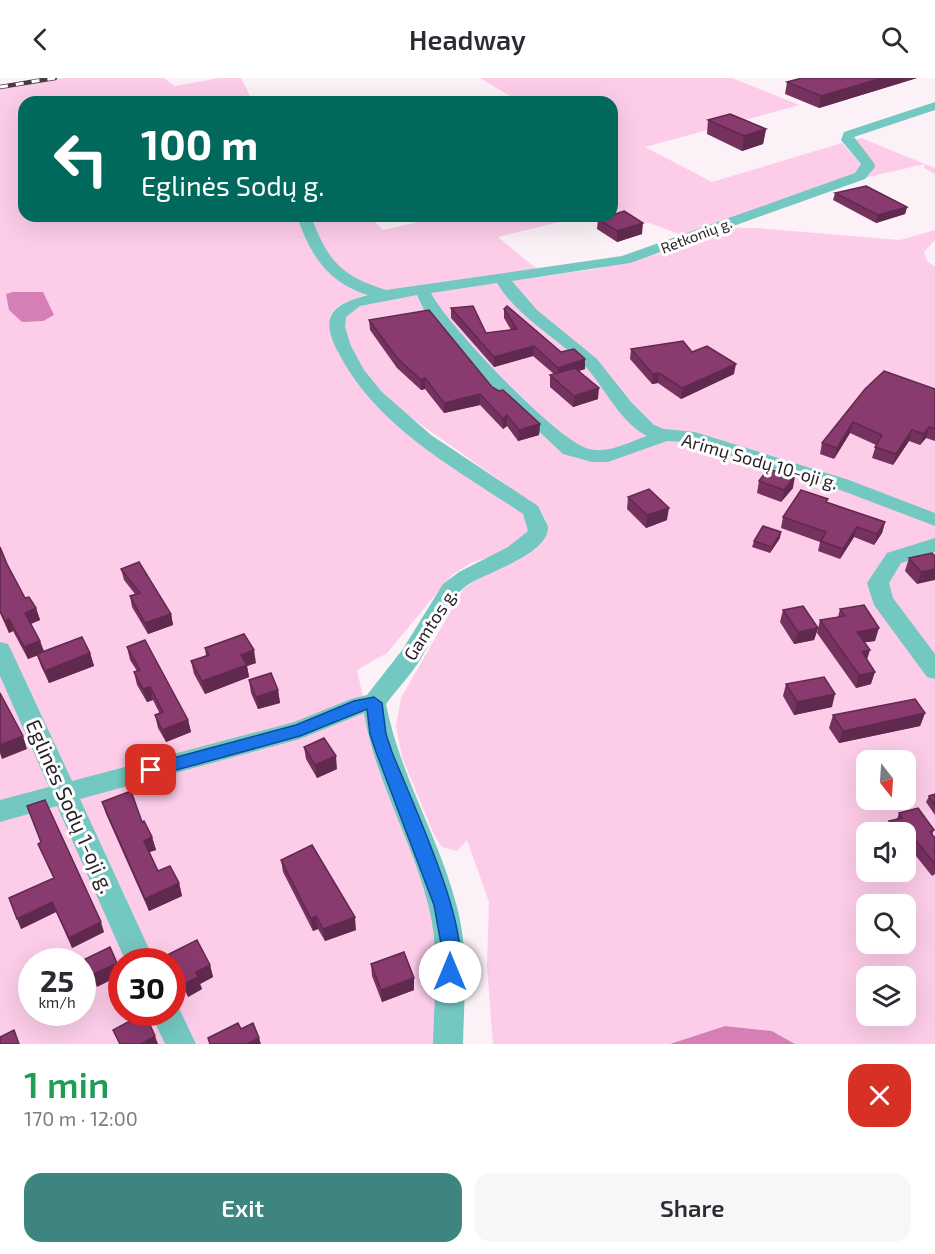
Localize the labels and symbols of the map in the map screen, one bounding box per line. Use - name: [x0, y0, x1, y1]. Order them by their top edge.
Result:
- street label: Retkonių g.: [658, 213, 734, 257]
- street label: Arimų Sodų 10-oji g.: [679, 428, 841, 494]
- street label: Gamtos g.: [399, 584, 461, 664]
- street label: Eglinės Sodų 1-oji g.: [21, 715, 121, 897]
- pin: [125, 744, 176, 795]
- north arrow: [856, 750, 916, 810]
- position arrow: [418, 940, 482, 1004]
- speed limit sign: 30: [108, 948, 186, 1026]

